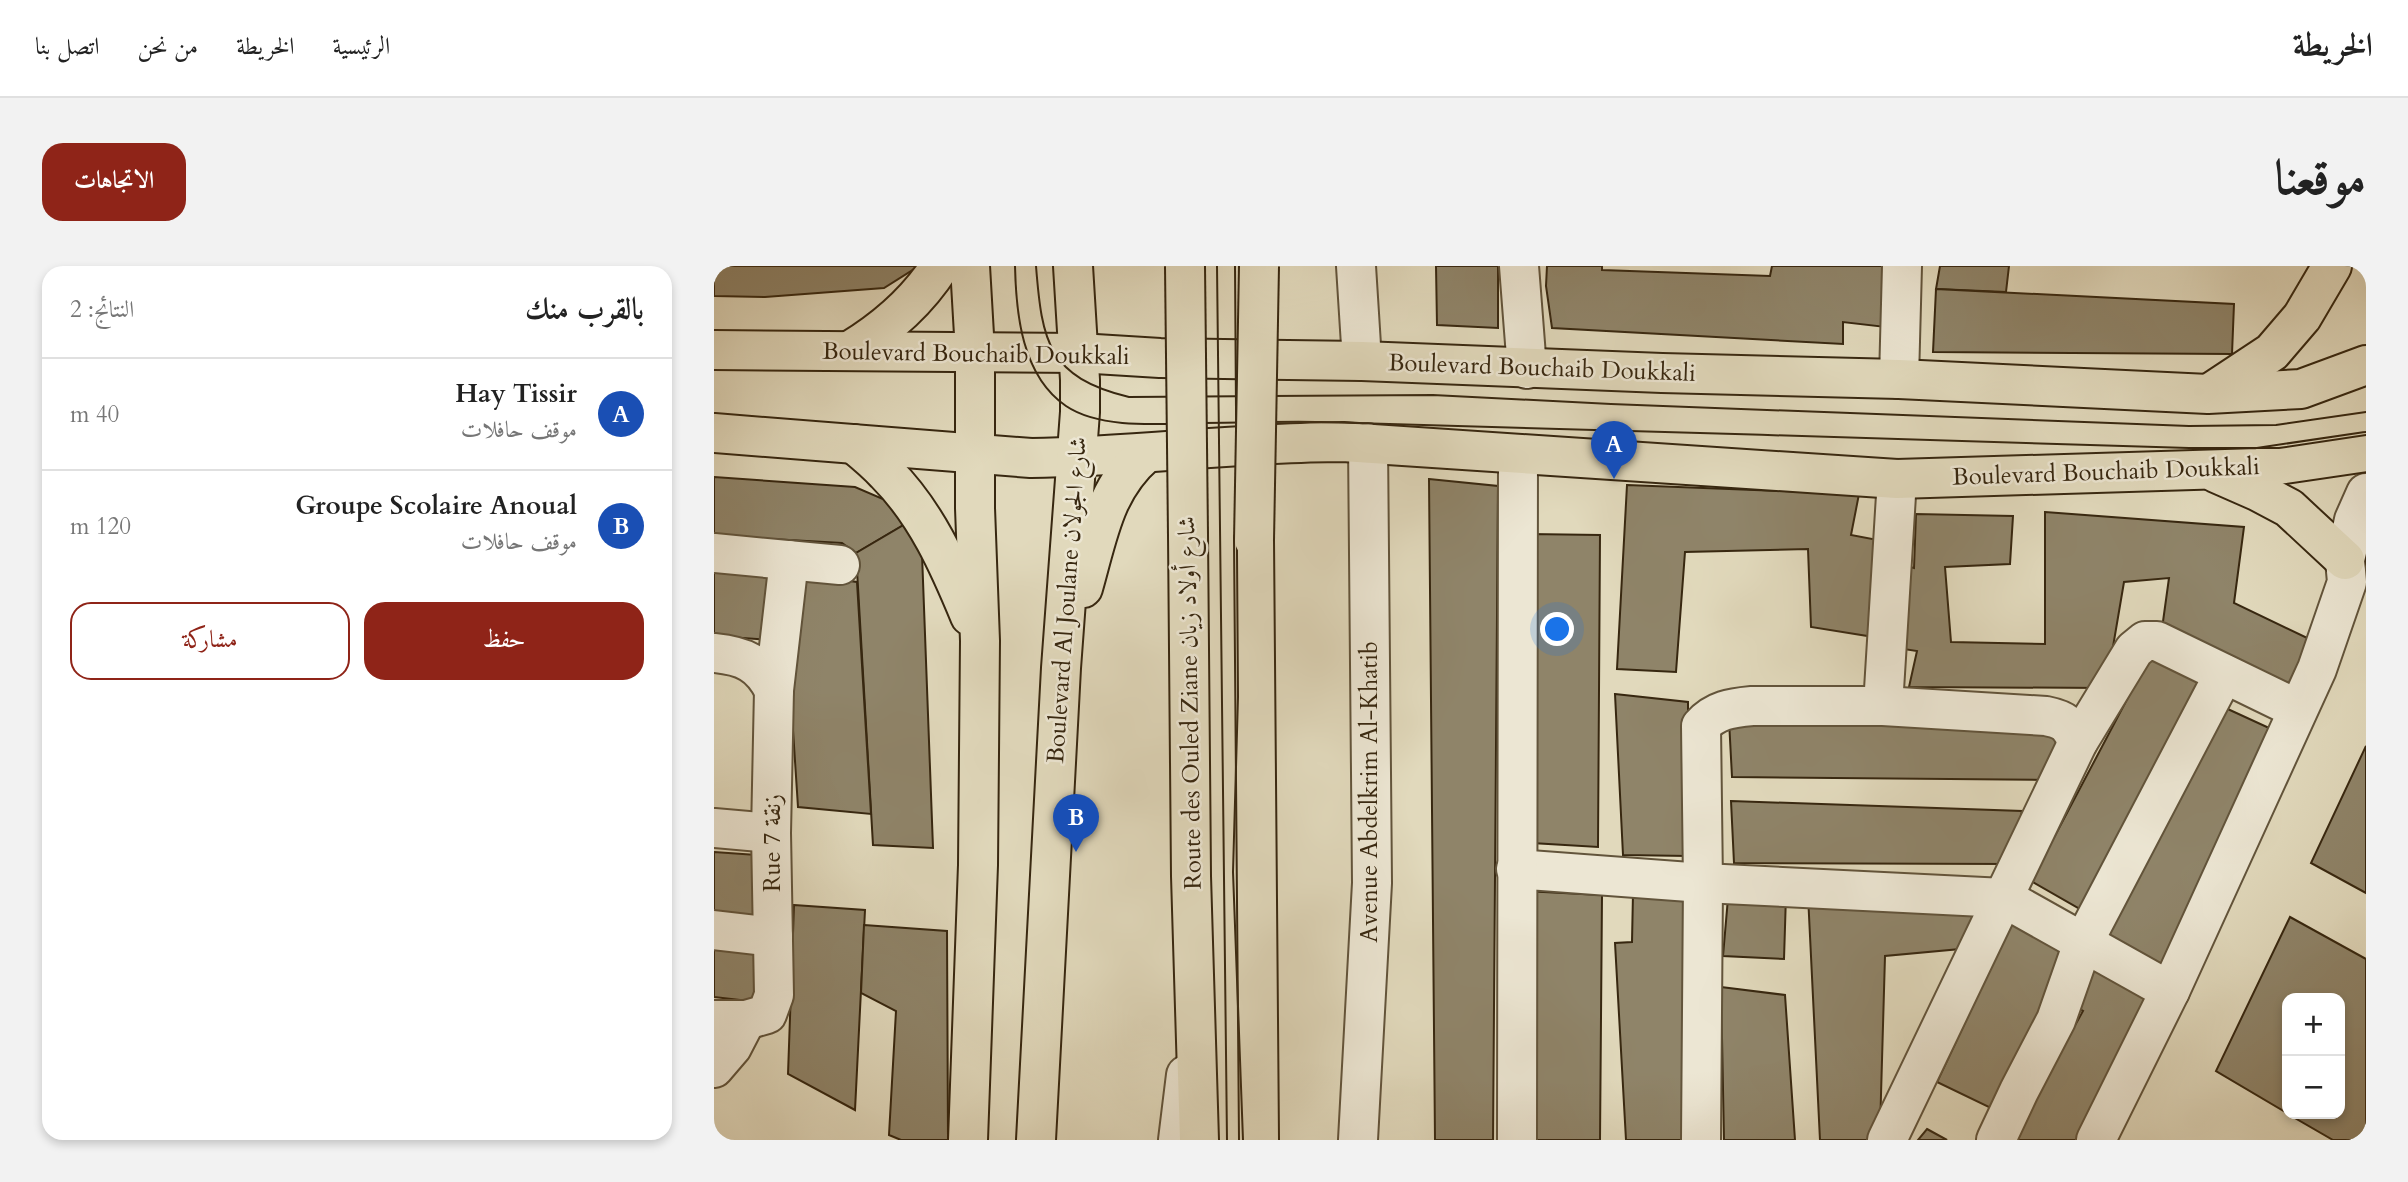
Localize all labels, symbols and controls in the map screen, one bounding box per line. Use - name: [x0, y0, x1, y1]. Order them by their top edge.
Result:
- text: الخريطة: [2293, 23, 2373, 68]
- text: اتصل بنا: [35, 30, 99, 63]
- text: من نحن: [137, 30, 198, 63]
- text: الخريطة: [236, 30, 295, 63]
- text: الرئيسية: [333, 30, 390, 63]
- button: الاتجاهات: [42, 143, 186, 221]
- text: موقعنا: [2274, 145, 2366, 212]
- text: بالقرب منك: [525, 289, 644, 330]
- text: النتائج: 2: [70, 294, 134, 325]
- street label: Boulevard Bouchaib Doukkali: [822, 335, 1130, 373]
- street label: Boulevard Bouchaib Doukkali: [1388, 346, 1696, 390]
- text: Hay Tissir: [455, 376, 577, 411]
- text: 40 m: [70, 399, 119, 430]
- text: A: [612, 399, 630, 430]
- text: موقف حافلات: [461, 414, 577, 445]
- pin: A: [1591, 421, 1637, 479]
- street label: Boulevard Al Joulane شارع الجولان: [1039, 436, 1098, 765]
- street label: Boulevard Bouchaib Doukkali: [1952, 450, 2260, 494]
- text: Groupe Scolaire Anoual: [295, 488, 577, 523]
- text: 120 m: [70, 511, 131, 542]
- text: B: [613, 511, 629, 542]
- street label: Route des Ouled Ziane شارع أولاد زيان: [1169, 516, 1213, 890]
- text: موقف حافلات: [461, 526, 577, 557]
- button: مشاركة: [70, 602, 350, 680]
- button: حفظ: [364, 602, 644, 680]
- your location: [1540, 612, 1574, 646]
- street label: Avenue Abdelkrim Al-Khatib: [1353, 641, 1386, 943]
- street label: Rue 7 زنقة: [756, 794, 789, 892]
- pin: B: [1053, 794, 1099, 852]
- map controls: [2282, 993, 2345, 1119]
- button: +: [2282, 993, 2345, 1056]
- button: −: [2282, 1056, 2345, 1119]

